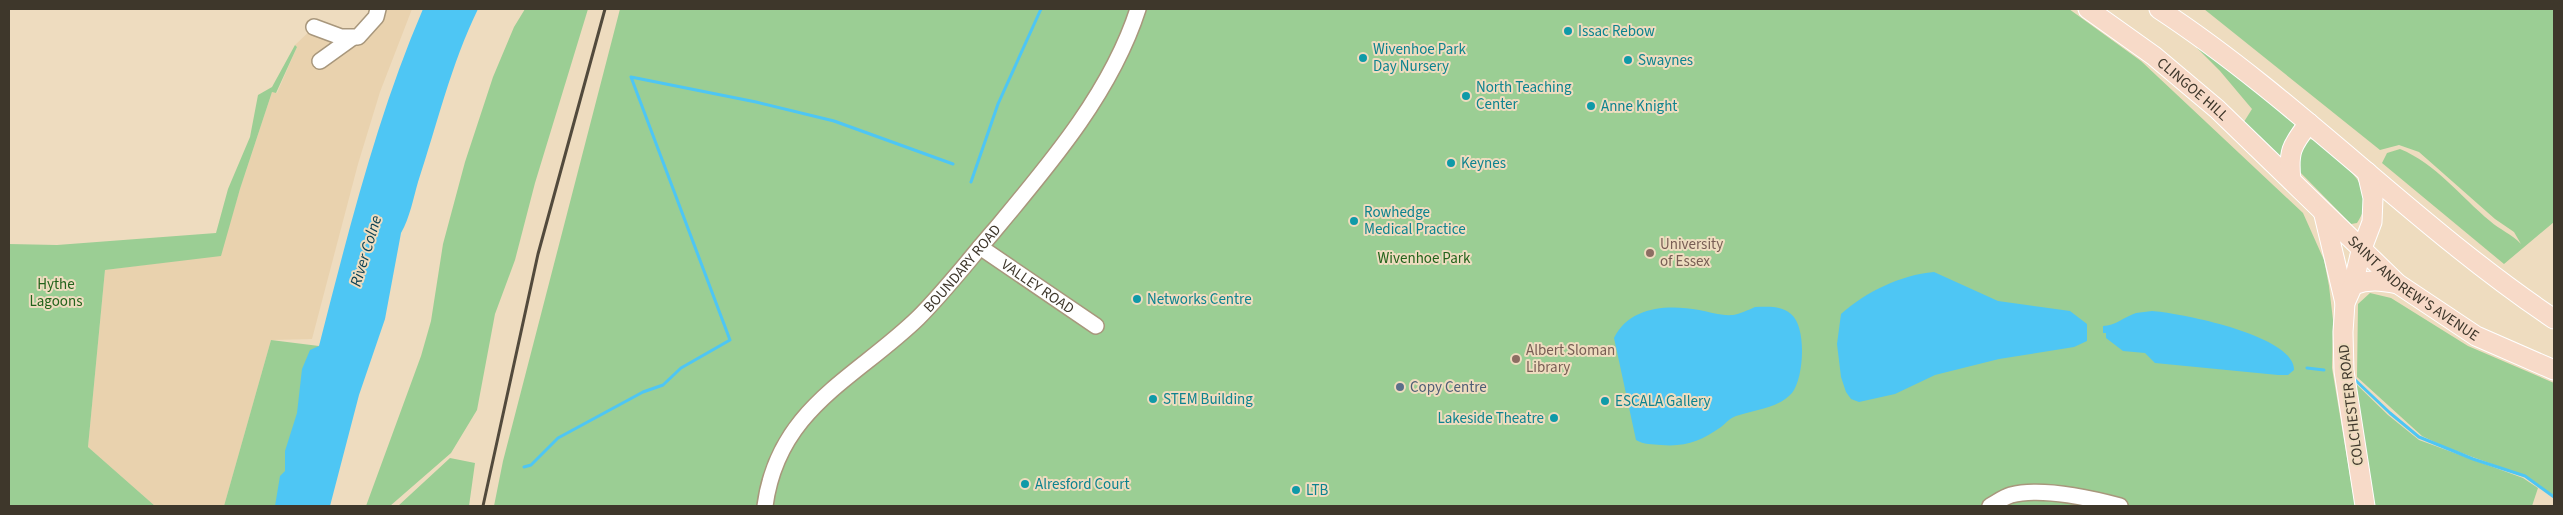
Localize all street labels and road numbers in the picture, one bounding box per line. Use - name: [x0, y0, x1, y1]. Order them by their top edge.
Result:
- street label: CLINGOE HILL: [2153, 52, 2233, 125]
- street label: BOUNDARY ROAD: [918, 220, 1006, 317]
- street label: SAINT ANDREW'S AVENUE: [2343, 231, 2484, 346]
- street label: VALLEY ROAD: [997, 254, 1079, 319]
- street label: COLCHESTER ROAD: [2333, 343, 2369, 467]

